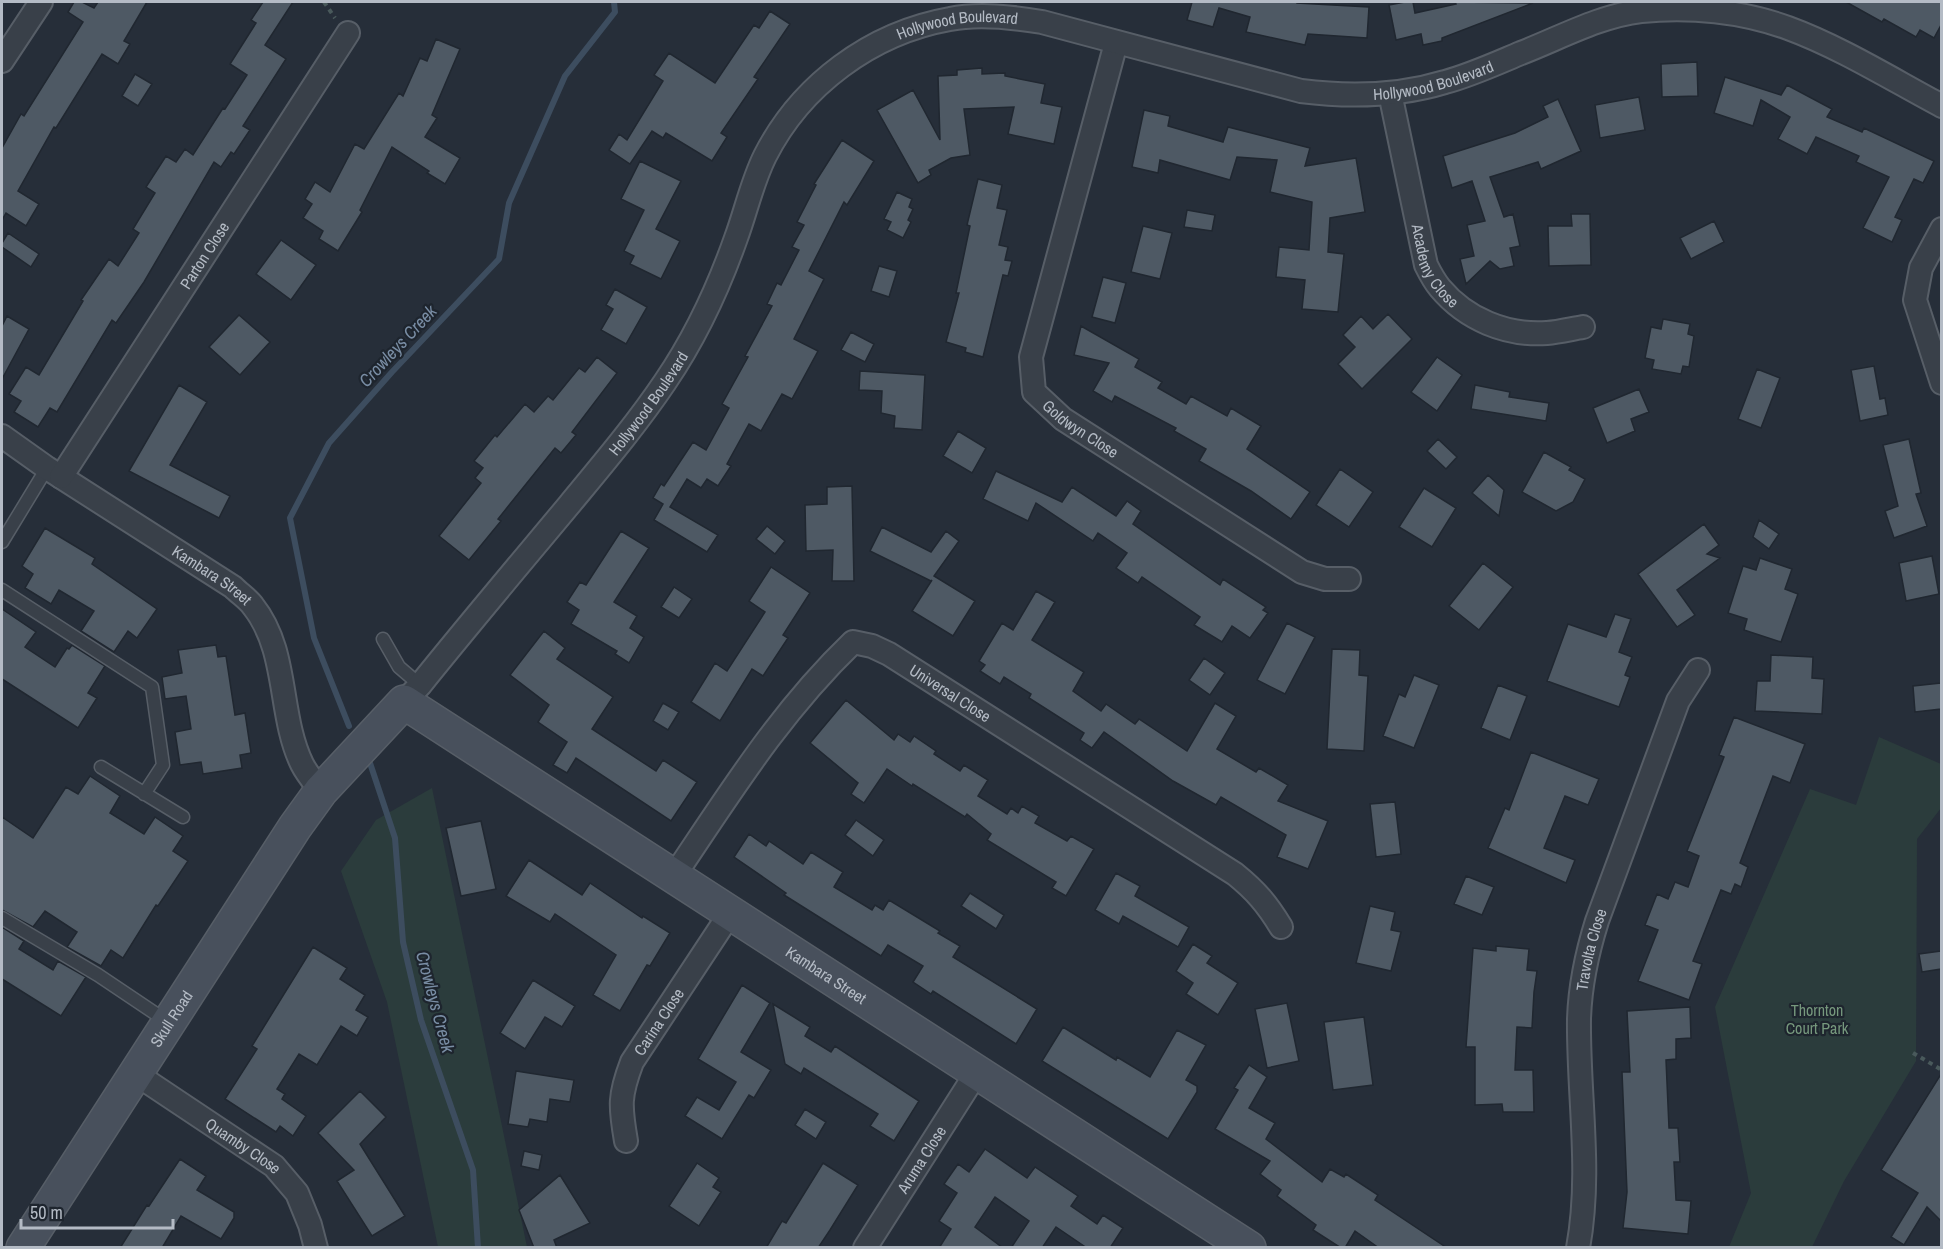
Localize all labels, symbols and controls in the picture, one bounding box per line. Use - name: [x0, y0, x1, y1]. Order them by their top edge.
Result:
- street label: Hollywood Boulevard: [893, 5, 1019, 45]
- street label: Hollywood Boulevard: [1372, 55, 1497, 105]
- street label: Parton Close: [174, 217, 234, 293]
- street label: Academy Close: [1406, 221, 1464, 313]
- water label: Crowleys Creek: [353, 299, 443, 392]
- street label: Hollywood Boulevard: [603, 347, 693, 460]
- street label: Goldwyn Close: [1038, 394, 1123, 463]
- street label: Kambara Street: [168, 540, 257, 610]
- street label: Universal Close: [905, 659, 995, 727]
- street label: Travolta Close: [1570, 905, 1612, 992]
- street label: Kambara Street: [782, 941, 871, 1009]
- water label: Crowleys Creek: [410, 948, 461, 1056]
- street label: Carina Close: [628, 984, 689, 1060]
- street label: Skull Road: [145, 986, 198, 1051]
- park label: Thornton Court Park: [1786, 999, 1849, 1039]
- street label: Quamby Close: [201, 1112, 287, 1178]
- street label: Aruma Close: [891, 1121, 951, 1198]
- scale bar: [21, 1192, 172, 1230]
- text: 50 m: [30, 1200, 63, 1225]

